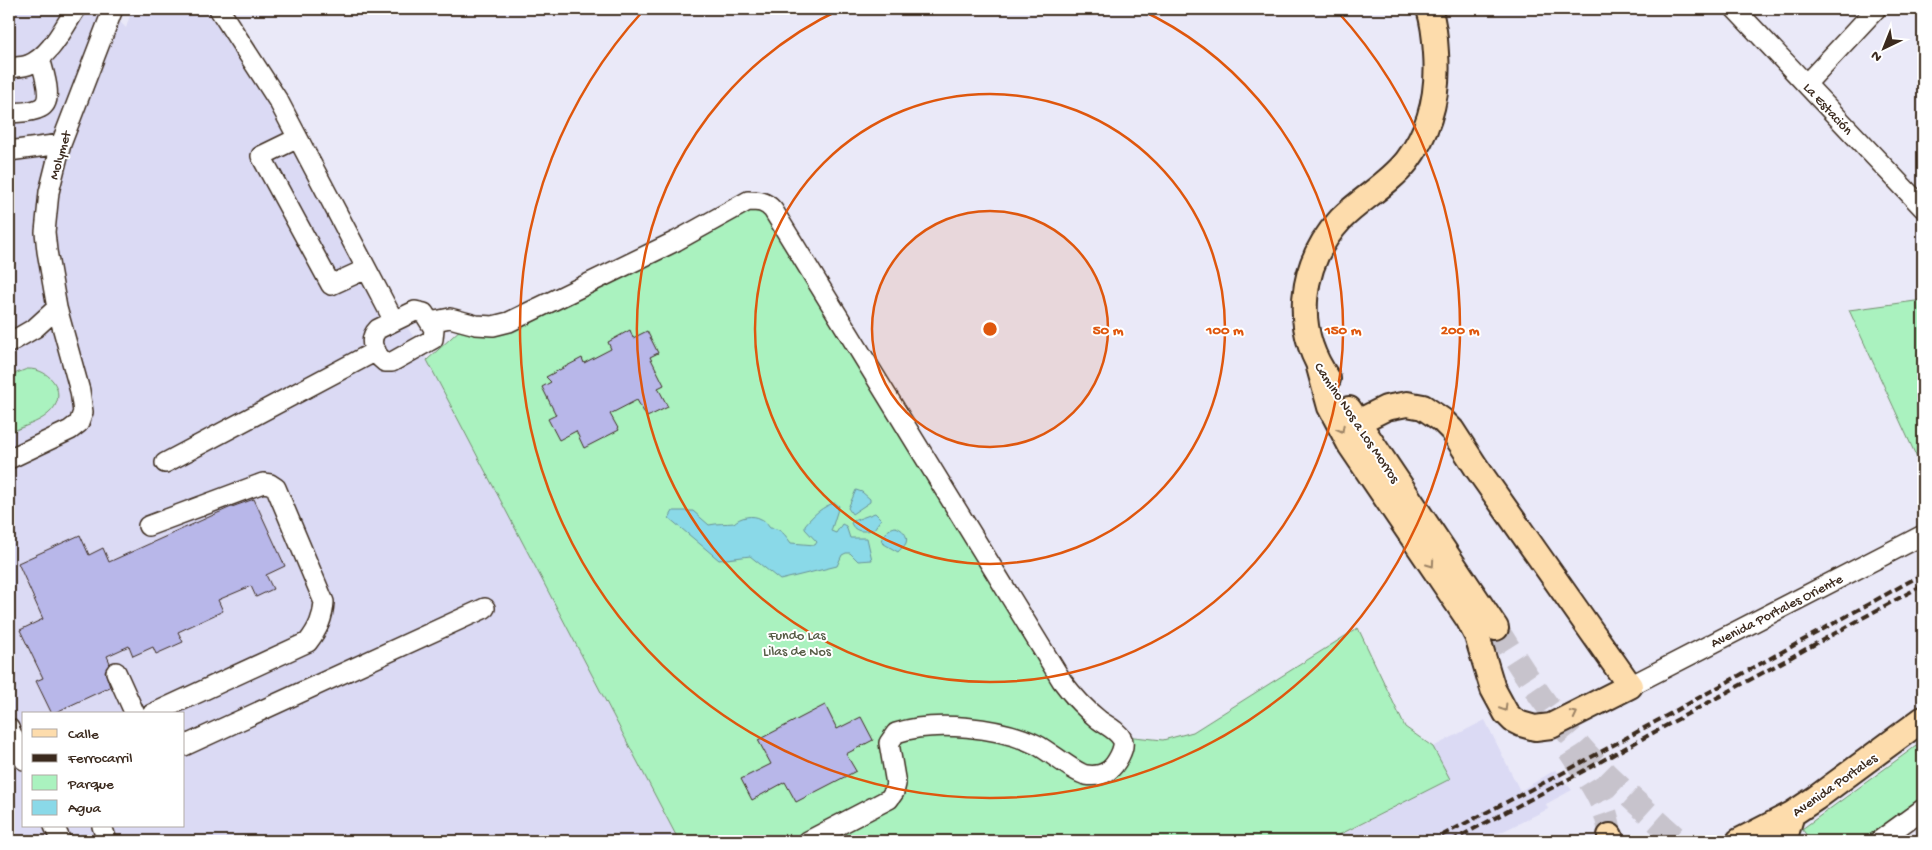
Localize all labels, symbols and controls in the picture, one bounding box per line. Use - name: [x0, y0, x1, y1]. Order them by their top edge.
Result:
- north arrow: [1860, 22, 1910, 72]
- text: N: [1868, 46, 1886, 65]
- street label: La Estación: [1799, 80, 1856, 140]
- street label: Molymet: [46, 128, 77, 182]
- centre of rings: [981, 320, 999, 338]
- text: 50 m: [1093, 322, 1124, 340]
- text: 100 m: [1205, 322, 1244, 340]
- text: 150 m: [1324, 322, 1362, 340]
- text: 200 m: [1441, 322, 1480, 340]
- street label: Camino Nos a Los Morros: [1309, 360, 1403, 488]
- one-way arrow: [1335, 424, 1345, 433]
- one-way arrow: [1425, 558, 1434, 568]
- street label: Avenida Portales Oriente: [1708, 571, 1847, 653]
- park label: Fundo Las Lilas de Nos: [763, 628, 832, 661]
- one-way arrow: [1497, 702, 1507, 711]
- one-way arrow: [1569, 710, 1578, 720]
- legend: [22, 712, 185, 828]
- text: Calle: [68, 726, 99, 744]
- text: Ferrocarril: [67, 750, 132, 768]
- street label: Avenida Portales: [1790, 750, 1882, 822]
- text: Parque: [67, 776, 114, 794]
- text: Agua: [68, 800, 101, 818]

